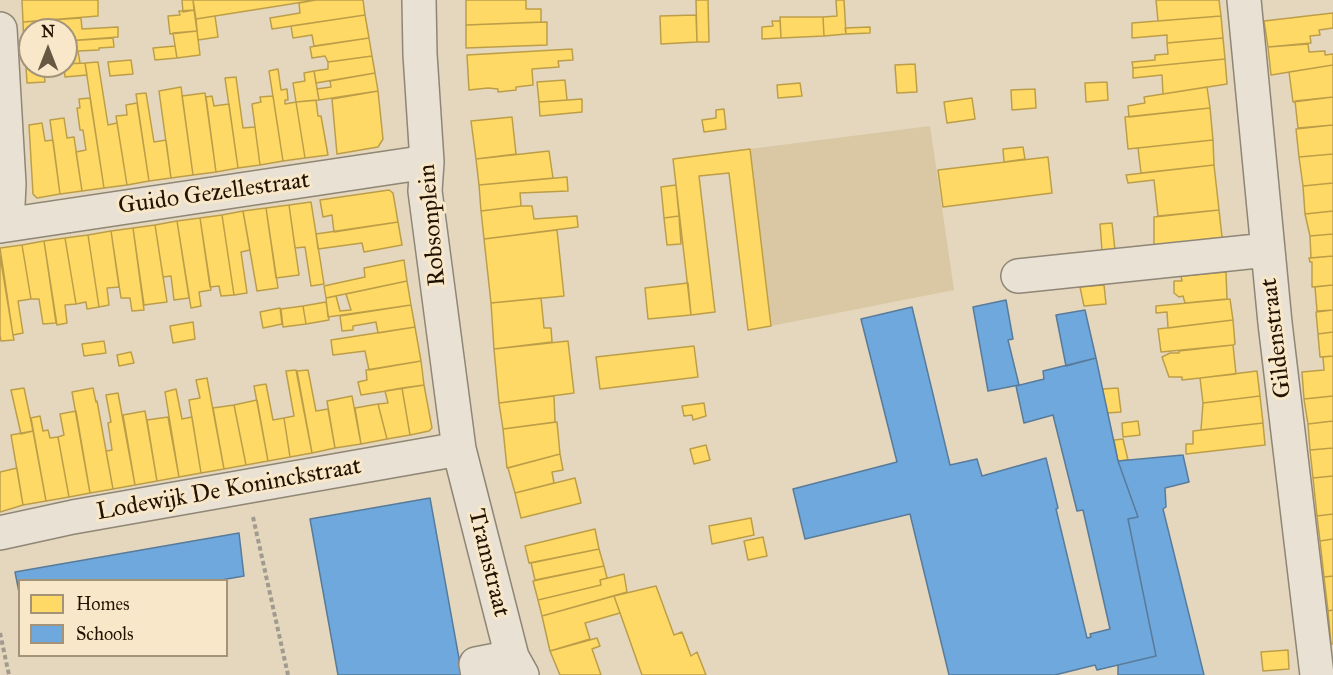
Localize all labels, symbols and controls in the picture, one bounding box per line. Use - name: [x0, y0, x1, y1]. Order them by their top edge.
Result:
- north arrow: [18, 18, 78, 78]
- text: N: [41, 22, 55, 41]
- street label: Robsonplein: [413, 163, 453, 287]
- street label: Guido Gezellestraat: [116, 166, 312, 222]
- street label: Gildenstraat: [1255, 276, 1299, 400]
- street label: Lodewijk De Koninckstraat: [94, 453, 364, 527]
- street label: Tramstraat: [461, 506, 515, 620]
- legend: [18, 579, 228, 657]
- text: Homes: [76, 593, 130, 615]
- text: Schools: [76, 623, 134, 645]

